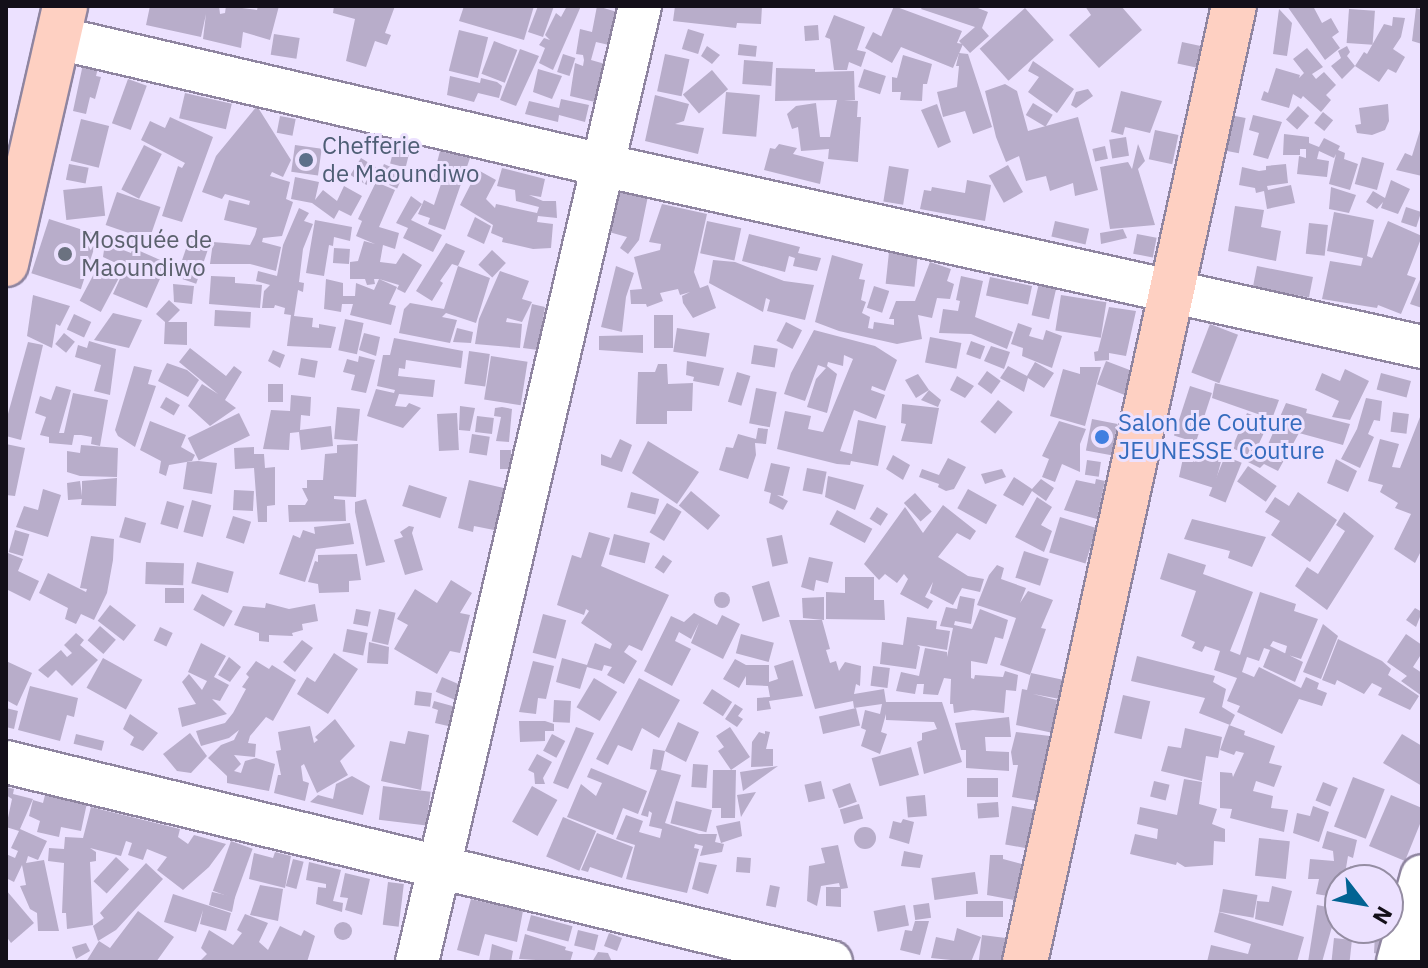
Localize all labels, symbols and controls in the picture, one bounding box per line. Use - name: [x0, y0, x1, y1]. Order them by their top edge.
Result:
- place label: Chefferie de Maoundiwo: [322, 132, 479, 188]
- marker: Chefferie de Maoundiwo: [297, 151, 315, 169]
- place label: Mosquée de Maoundiwo: [81, 226, 212, 282]
- marker: Mosquée de Maoundiwo: [56, 245, 74, 263]
- place label: Salon de Couture JEUNESSE Couture: [1118, 409, 1325, 465]
- marker: Salon de Couture JEUNESSE Couture: [1093, 428, 1111, 446]
- north arrow: [1324, 864, 1404, 944]
- text: N: [1367, 901, 1400, 930]

